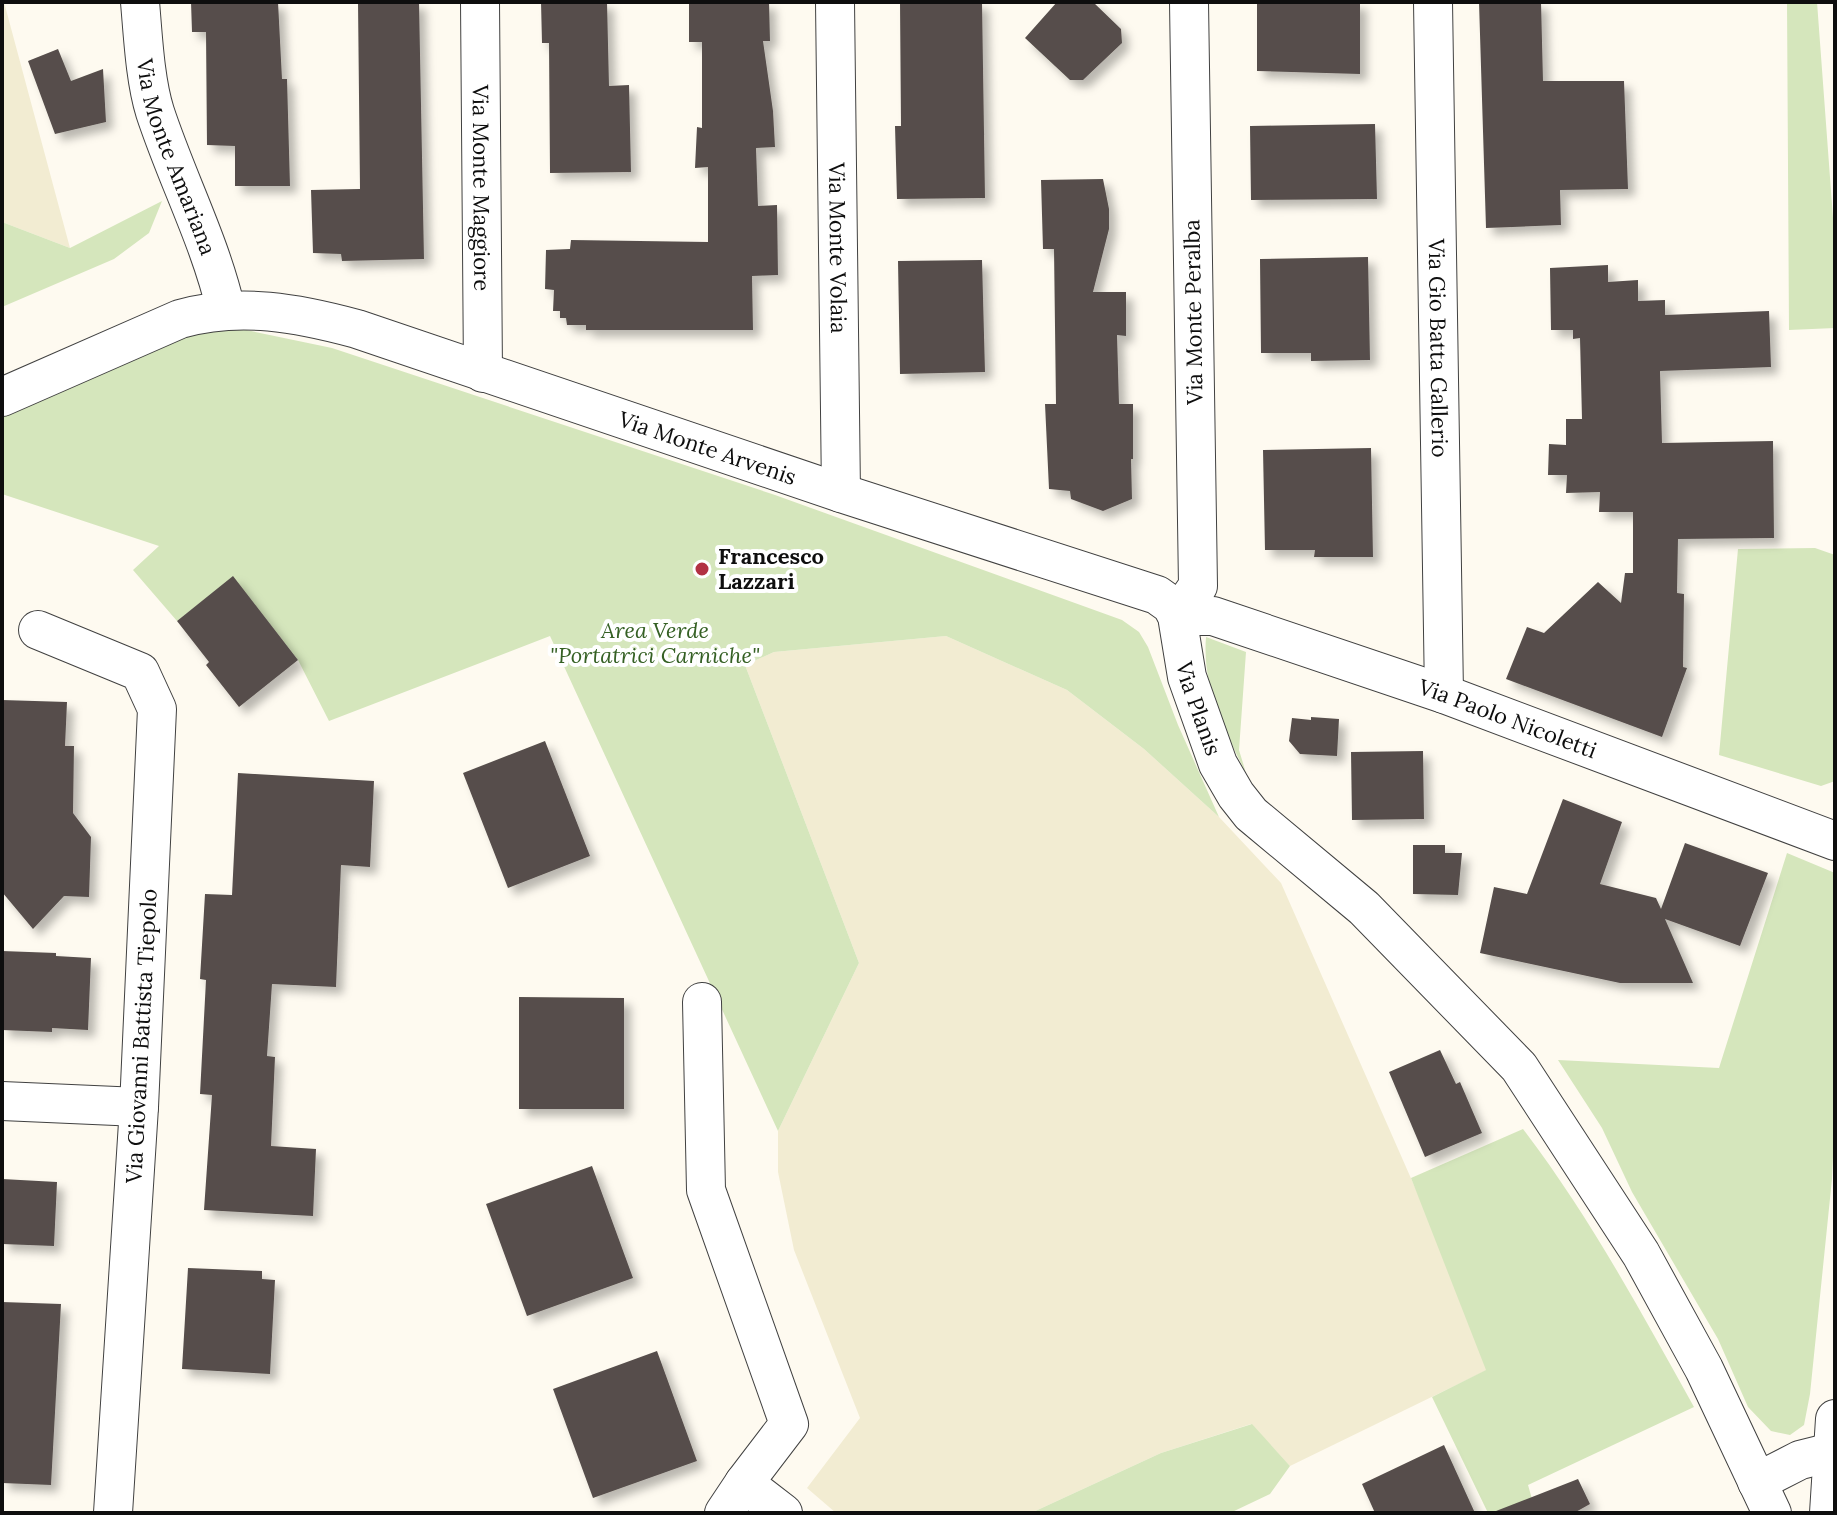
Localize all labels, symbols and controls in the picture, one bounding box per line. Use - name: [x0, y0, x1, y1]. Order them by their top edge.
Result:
- street label: Via Monte Amariana: [131, 56, 223, 259]
- street label: Via Monte Maggiore: [467, 84, 496, 291]
- street label: Via Monte Volaia: [823, 161, 853, 334]
- street label: Via Monte Peralba: [1177, 219, 1209, 406]
- street label: Via Gio Batta Gallerio: [1423, 237, 1454, 458]
- street label: Via Monte Arvenis: [614, 404, 800, 491]
- place label: Francesco Lazzari: [718, 542, 824, 595]
- marker: Francesco Lazzari: [693, 560, 711, 578]
- park label: Area Verde "Portatrici Carniche": [550, 616, 760, 669]
- street label: Via Planis: [1171, 659, 1228, 759]
- street label: Via Paolo Nicoletti: [1414, 672, 1601, 764]
- street label: Via Giovanni Battista Tiepolo: [119, 888, 163, 1185]

